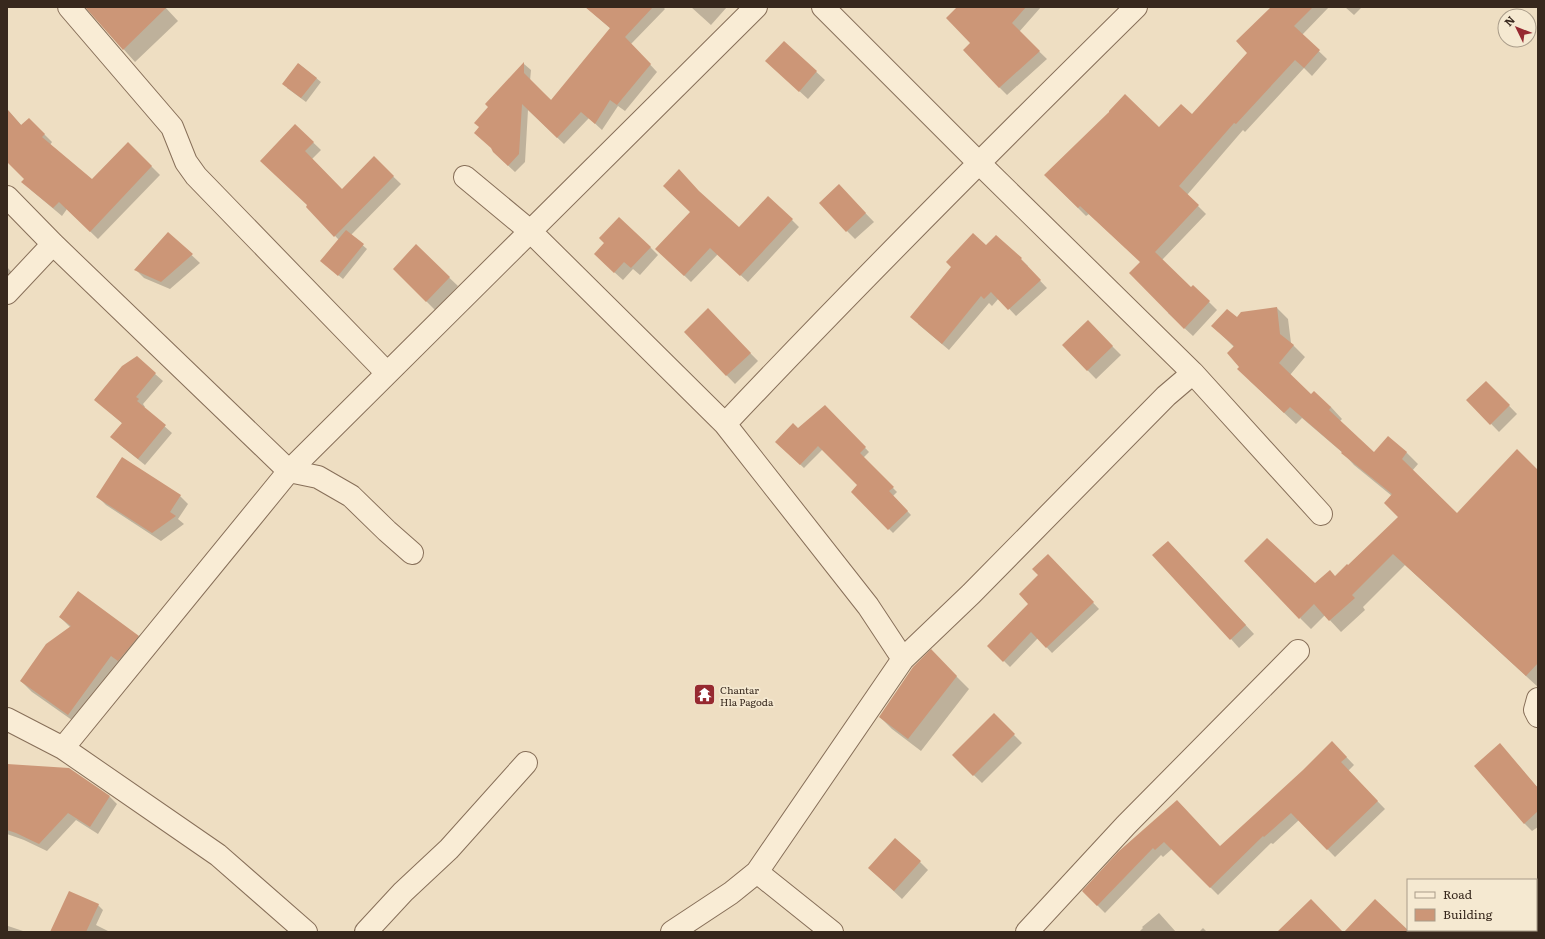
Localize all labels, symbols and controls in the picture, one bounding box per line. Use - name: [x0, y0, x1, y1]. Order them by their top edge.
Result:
- north arrow: [1497, 8, 1537, 48]
- text: N: [1500, 12, 1518, 29]
- temple icon: Chantar Hla Pagoda: [692, 682, 718, 708]
- place label: Chantar Hla Pagoda: [720, 682, 774, 709]
- legend: [1407, 879, 1537, 931]
- text: Road: [1443, 885, 1473, 903]
- text: Building: [1443, 905, 1493, 923]

